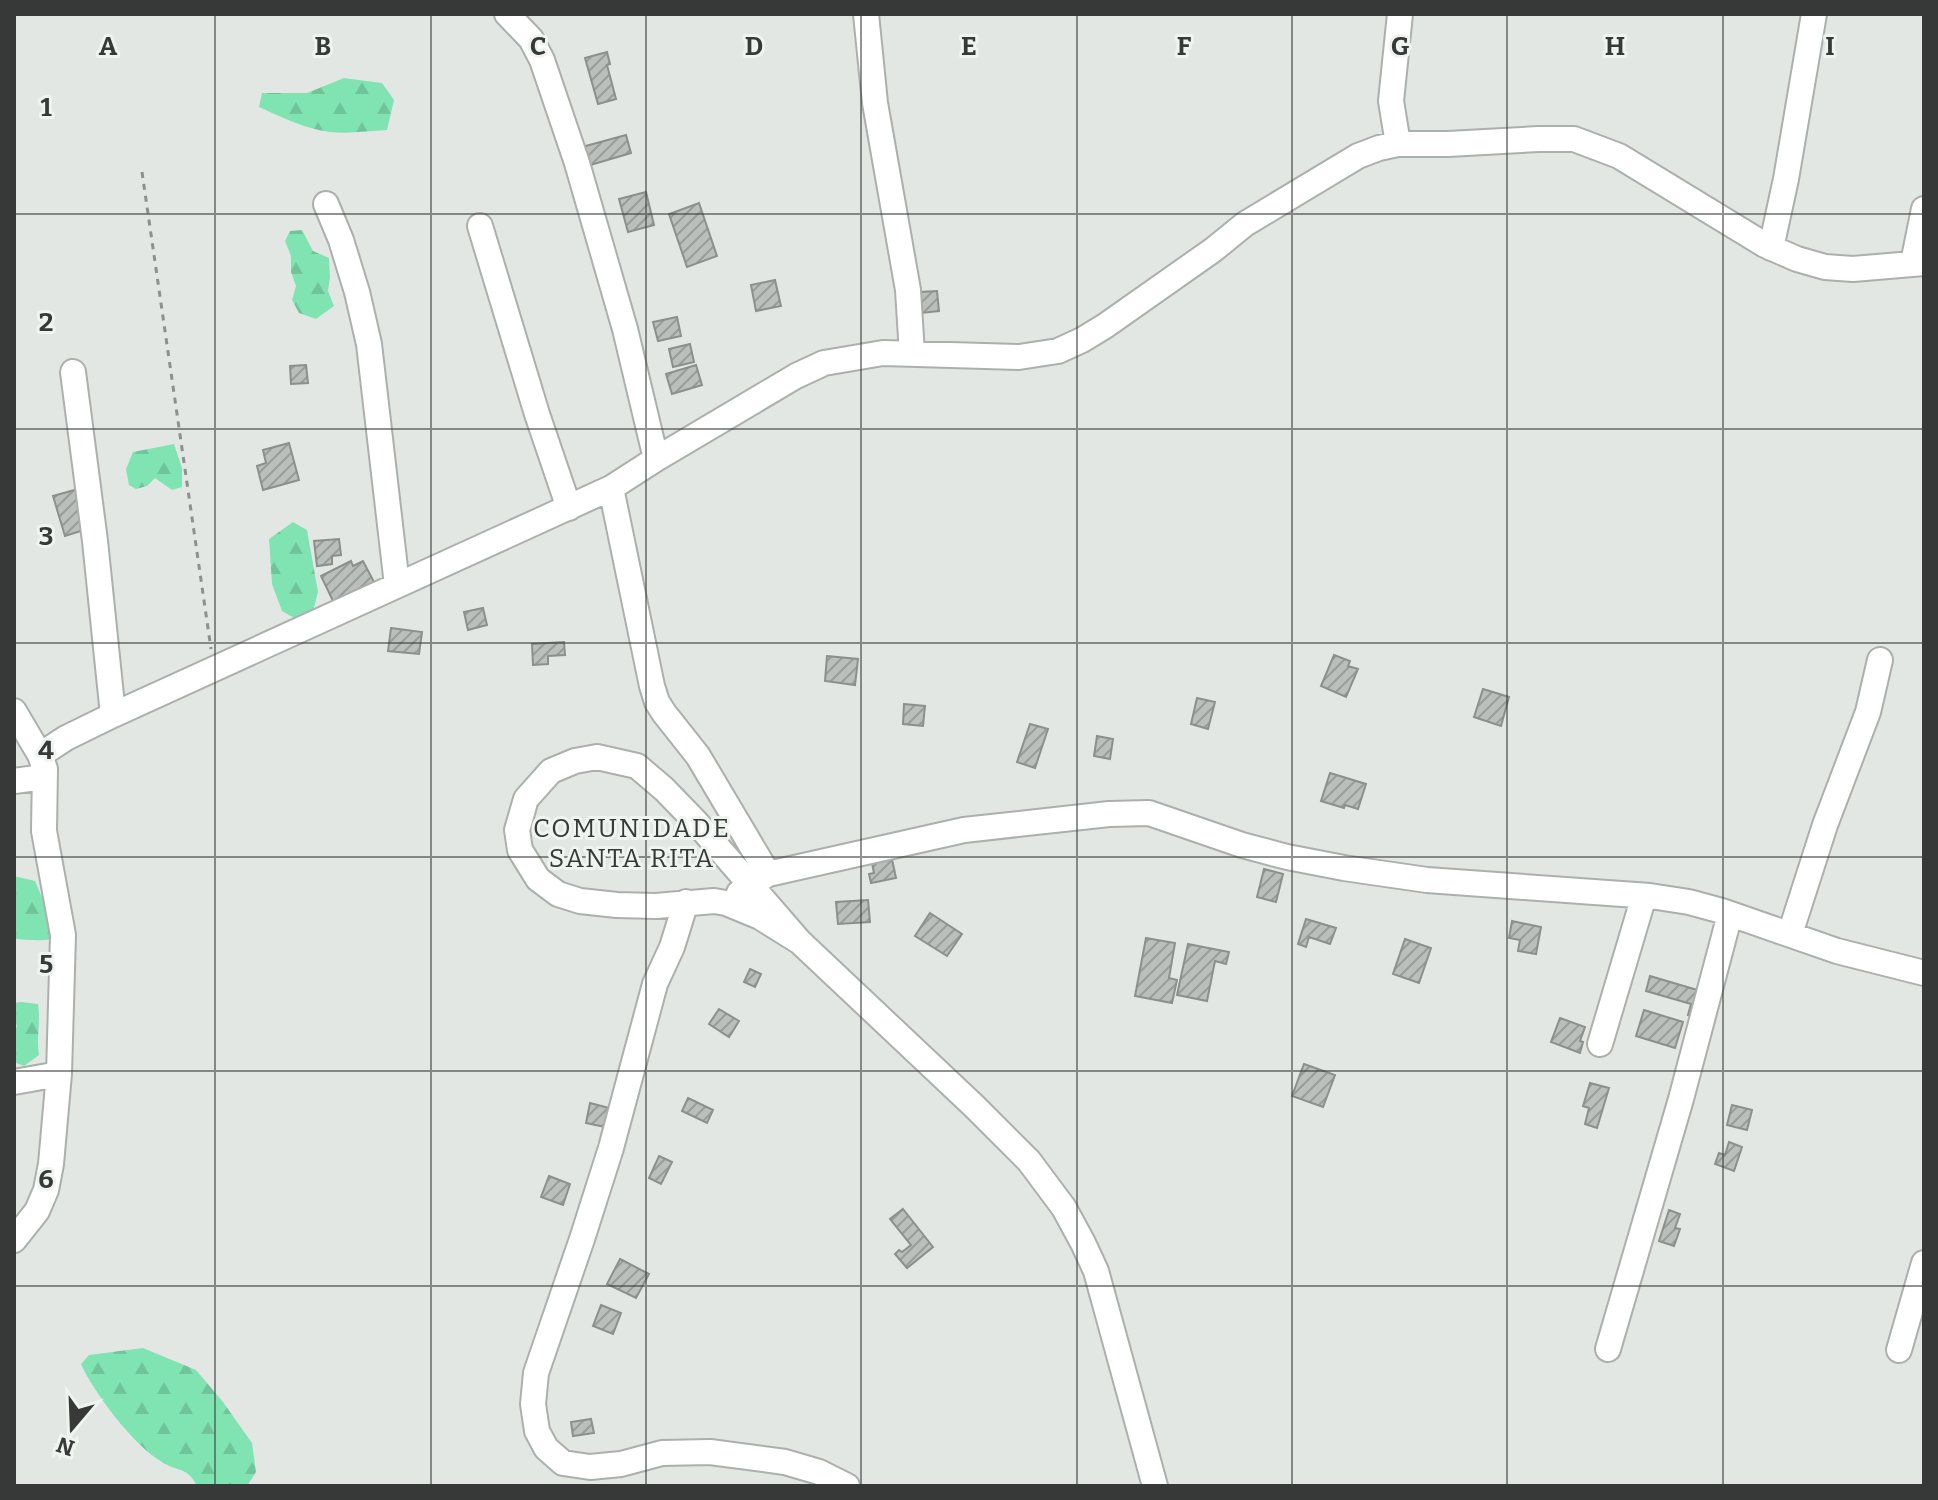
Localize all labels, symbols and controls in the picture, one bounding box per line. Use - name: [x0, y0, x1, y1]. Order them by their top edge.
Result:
- text: A: [99, 31, 118, 62]
- text: B: [315, 31, 331, 62]
- text: C: [530, 31, 546, 62]
- text: D: [745, 31, 763, 62]
- text: E: [961, 31, 977, 62]
- text: F: [1177, 31, 1192, 62]
- text: G: [1391, 31, 1410, 62]
- text: H: [1605, 31, 1625, 62]
- text: I: [1825, 31, 1835, 62]
- text: 1: [40, 92, 52, 123]
- text: 2: [39, 307, 53, 338]
- text: 3: [39, 521, 53, 552]
- text: 4: [38, 735, 54, 766]
- district label: COMUNIDADE SANTA RITA: [533, 813, 731, 874]
- text: 5: [39, 949, 53, 980]
- text: 6: [38, 1164, 54, 1195]
- north arrow: [32, 1388, 112, 1468]
- text: N: [53, 1431, 78, 1462]

